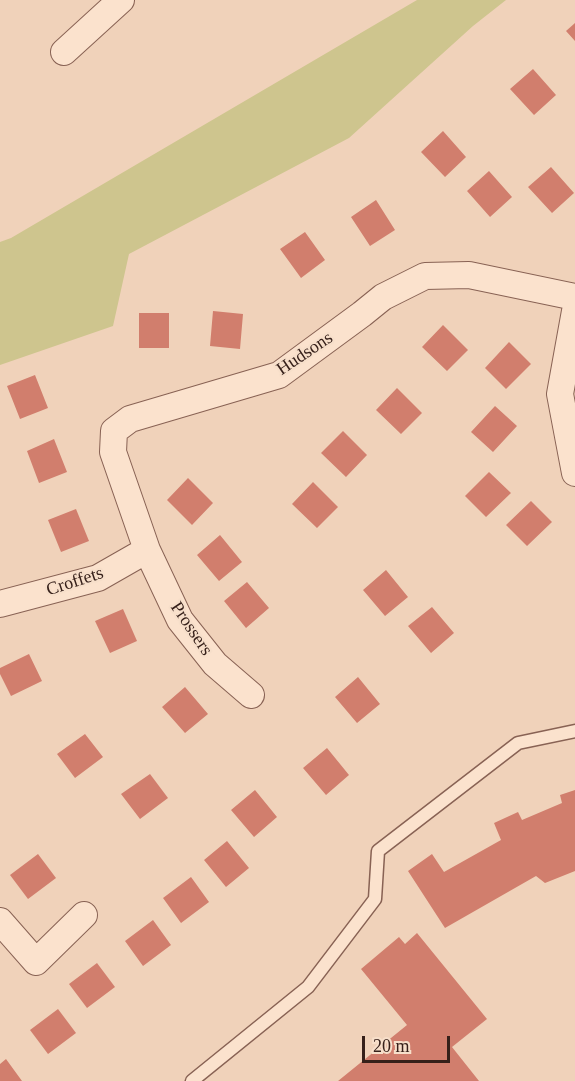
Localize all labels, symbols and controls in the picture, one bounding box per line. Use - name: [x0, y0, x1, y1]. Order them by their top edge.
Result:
- street label: Hudsons: [273, 327, 337, 381]
- street label: Croffets: [44, 563, 106, 601]
- street label: Prossers: [165, 598, 217, 660]
- scale bar: [365, 1024, 454, 1062]
- text: 20 m: [373, 1036, 410, 1056]

